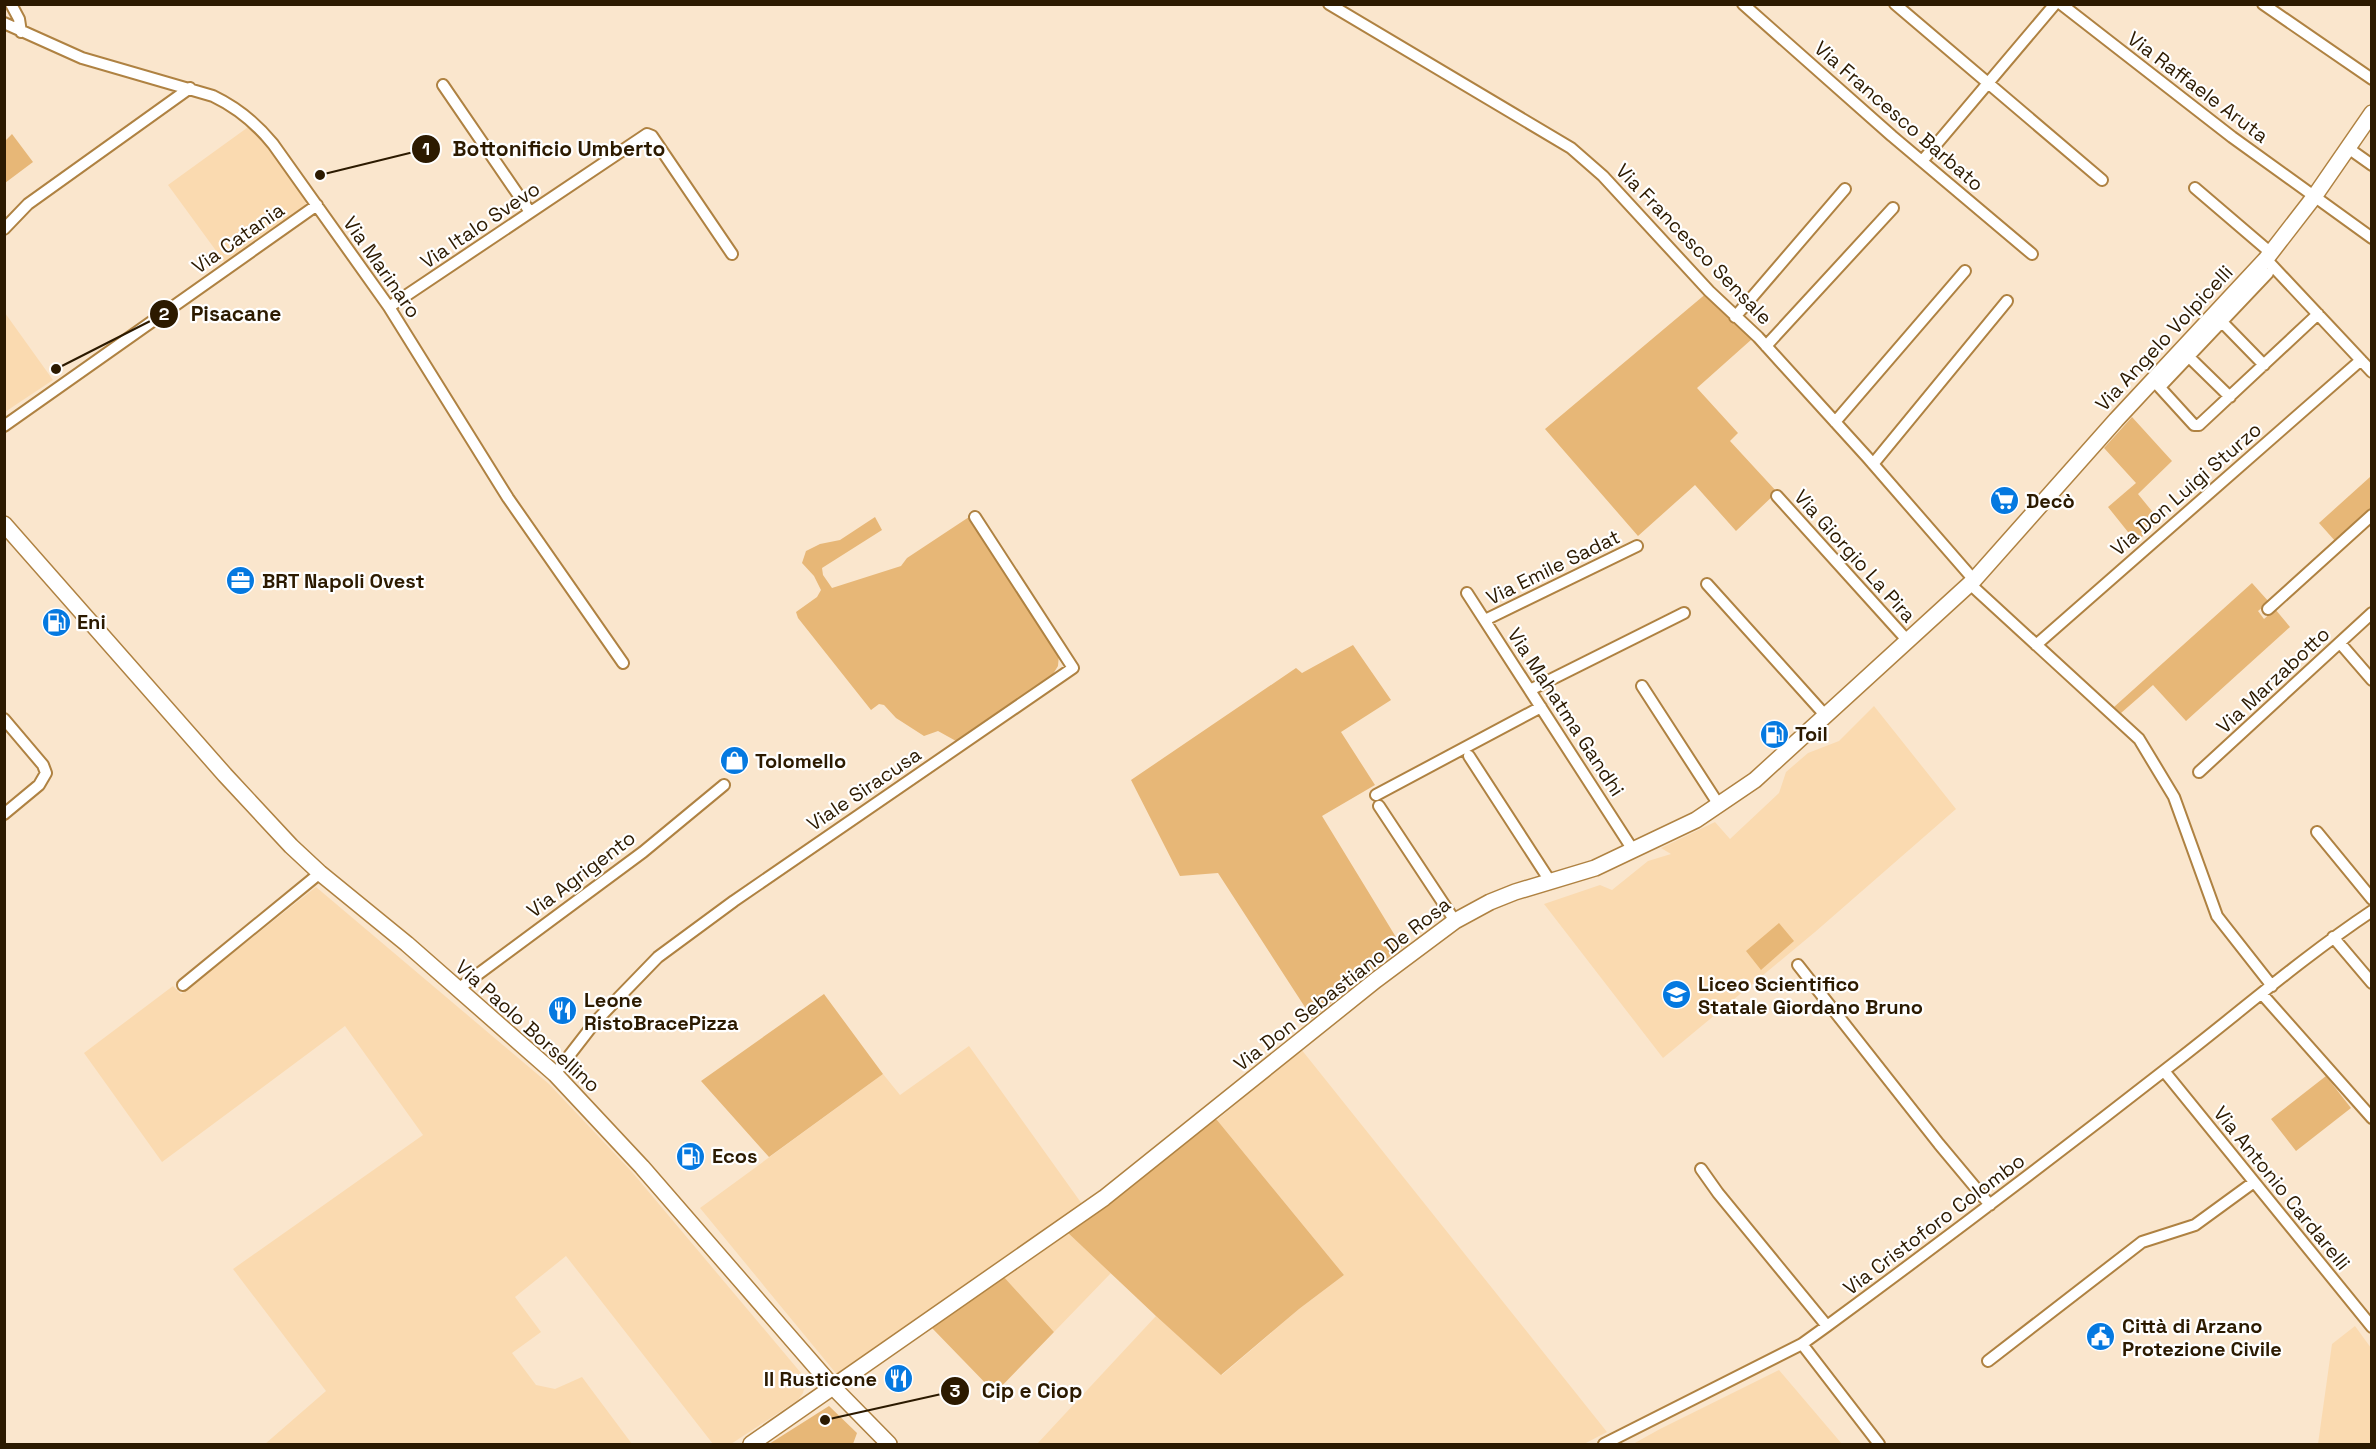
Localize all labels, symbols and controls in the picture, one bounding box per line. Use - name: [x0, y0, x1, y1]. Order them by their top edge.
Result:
- street label: Via Raffaele Aruta: [2122, 25, 2274, 149]
- street label: Via Francesco Barbato: [1809, 35, 1989, 197]
- callout: Bottonificio Umberto: [411, 130, 678, 169]
- text: Bottonificio Umberto: [453, 135, 665, 162]
- text: 1: [422, 137, 430, 160]
- street label: Via Francesco Sensale: [1610, 158, 1778, 330]
- street label: Via Italo Svevo: [415, 175, 545, 275]
- street label: Via Catania: [187, 197, 289, 279]
- street label: Via Marinaro: [337, 211, 427, 323]
- street label: Via Angelo Volpicelli: [2090, 259, 2238, 417]
- callout: Pisacane: [149, 294, 293, 333]
- text: Pisacane: [191, 300, 281, 327]
- text: 2: [159, 302, 170, 325]
- street label: Via Don Luigi Sturzo: [2105, 416, 2267, 562]
- street label: Via Giorgio La Pira: [1788, 484, 1922, 628]
- supermarket icon: Decò: [1989, 485, 2021, 517]
- place label: Decò: [2026, 488, 2075, 514]
- street label: Via Emile Sadat: [1482, 523, 1624, 611]
- office icon: BRT Napoli Ovest: [225, 565, 257, 597]
- place label: BRT Napoli Ovest: [262, 568, 425, 594]
- fuel station icon: Eni: [40, 606, 72, 638]
- place label: Eni: [77, 609, 106, 635]
- street label: Via Marzabotto: [2211, 621, 2335, 739]
- street label: Via Mahatma Gandhi: [1502, 623, 1630, 801]
- fuel station icon: Toil: [1758, 718, 1790, 750]
- place label: Toil: [1795, 721, 1828, 747]
- street label: Viale Siracusa: [802, 741, 926, 837]
- shop icon: Tolomello: [718, 745, 750, 777]
- place label: Tolomello: [755, 748, 846, 774]
- street label: Via Agrigento: [522, 825, 640, 923]
- street label: Via Don Sebastiano De Rosa: [1228, 891, 1456, 1077]
- street label: Via Paolo Borsellino: [450, 954, 606, 1098]
- place label: Liceo Scientifico Statale Giordano Bruno: [1698, 971, 1923, 1020]
- school or university icon: Liceo Scientifico Statale Giordano Bruno: [1661, 979, 1693, 1011]
- place label: Leone RistoBracePizza: [584, 987, 739, 1036]
- restaurant icon: Leone RistoBracePizza: [547, 995, 579, 1027]
- street label: Via Antonio Cardarelli: [2208, 1101, 2356, 1275]
- fuel station icon: Ecos: [675, 1140, 707, 1172]
- place label: Ecos: [712, 1143, 758, 1169]
- street label: Via Cristoforo Colombo: [1838, 1147, 2030, 1301]
- place label: Città di Arzano Protezione Civile: [2122, 1313, 2282, 1362]
- public building icon: Città di Arzano Protezione Civile: [2085, 1321, 2117, 1353]
- restaurant icon: Il Rusticone: [882, 1363, 914, 1395]
- place label: Il Rusticone: [764, 1366, 877, 1392]
- callout: Cip e Ciop: [940, 1371, 1094, 1410]
- text: Cip e Ciop: [982, 1377, 1082, 1404]
- text: 3: [950, 1379, 961, 1402]

